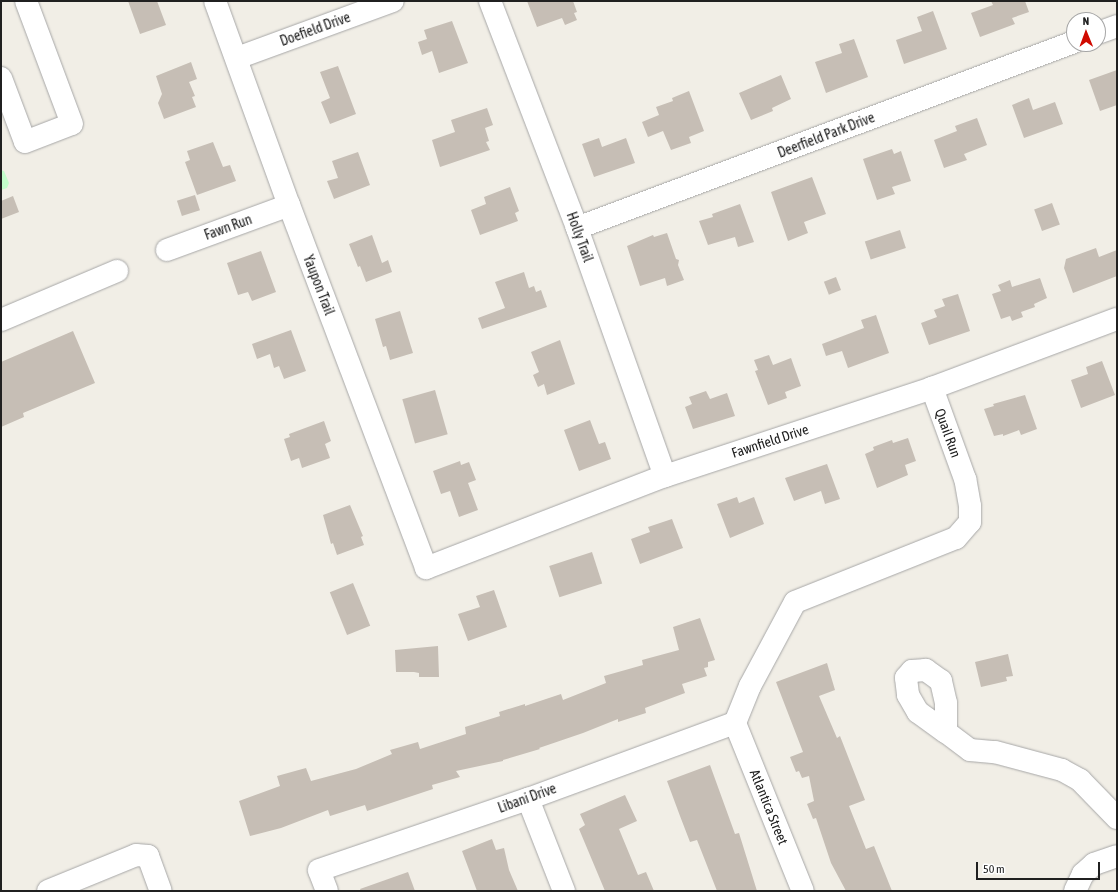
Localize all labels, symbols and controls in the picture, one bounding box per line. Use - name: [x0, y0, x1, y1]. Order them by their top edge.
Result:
- street label: Doefield Drive: [278, 9, 352, 49]
- north arrow: [1066, 12, 1106, 52]
- text: N: [1082, 15, 1089, 27]
- street label: Deerfield Park Drive: [775, 109, 877, 161]
- street label: Holly Trail: [563, 210, 597, 264]
- street label: Fawn Run: [202, 211, 254, 243]
- street label: Yaupon Trail: [300, 252, 338, 318]
- street label: Quail Run: [931, 406, 965, 460]
- street label: Fawnfield Drive: [729, 421, 811, 461]
- street label: Atlantica Street: [746, 767, 792, 847]
- street label: Libani Drive: [496, 780, 558, 816]
- scale bar: [978, 854, 1102, 880]
- text: 50 m: [983, 862, 1005, 876]

